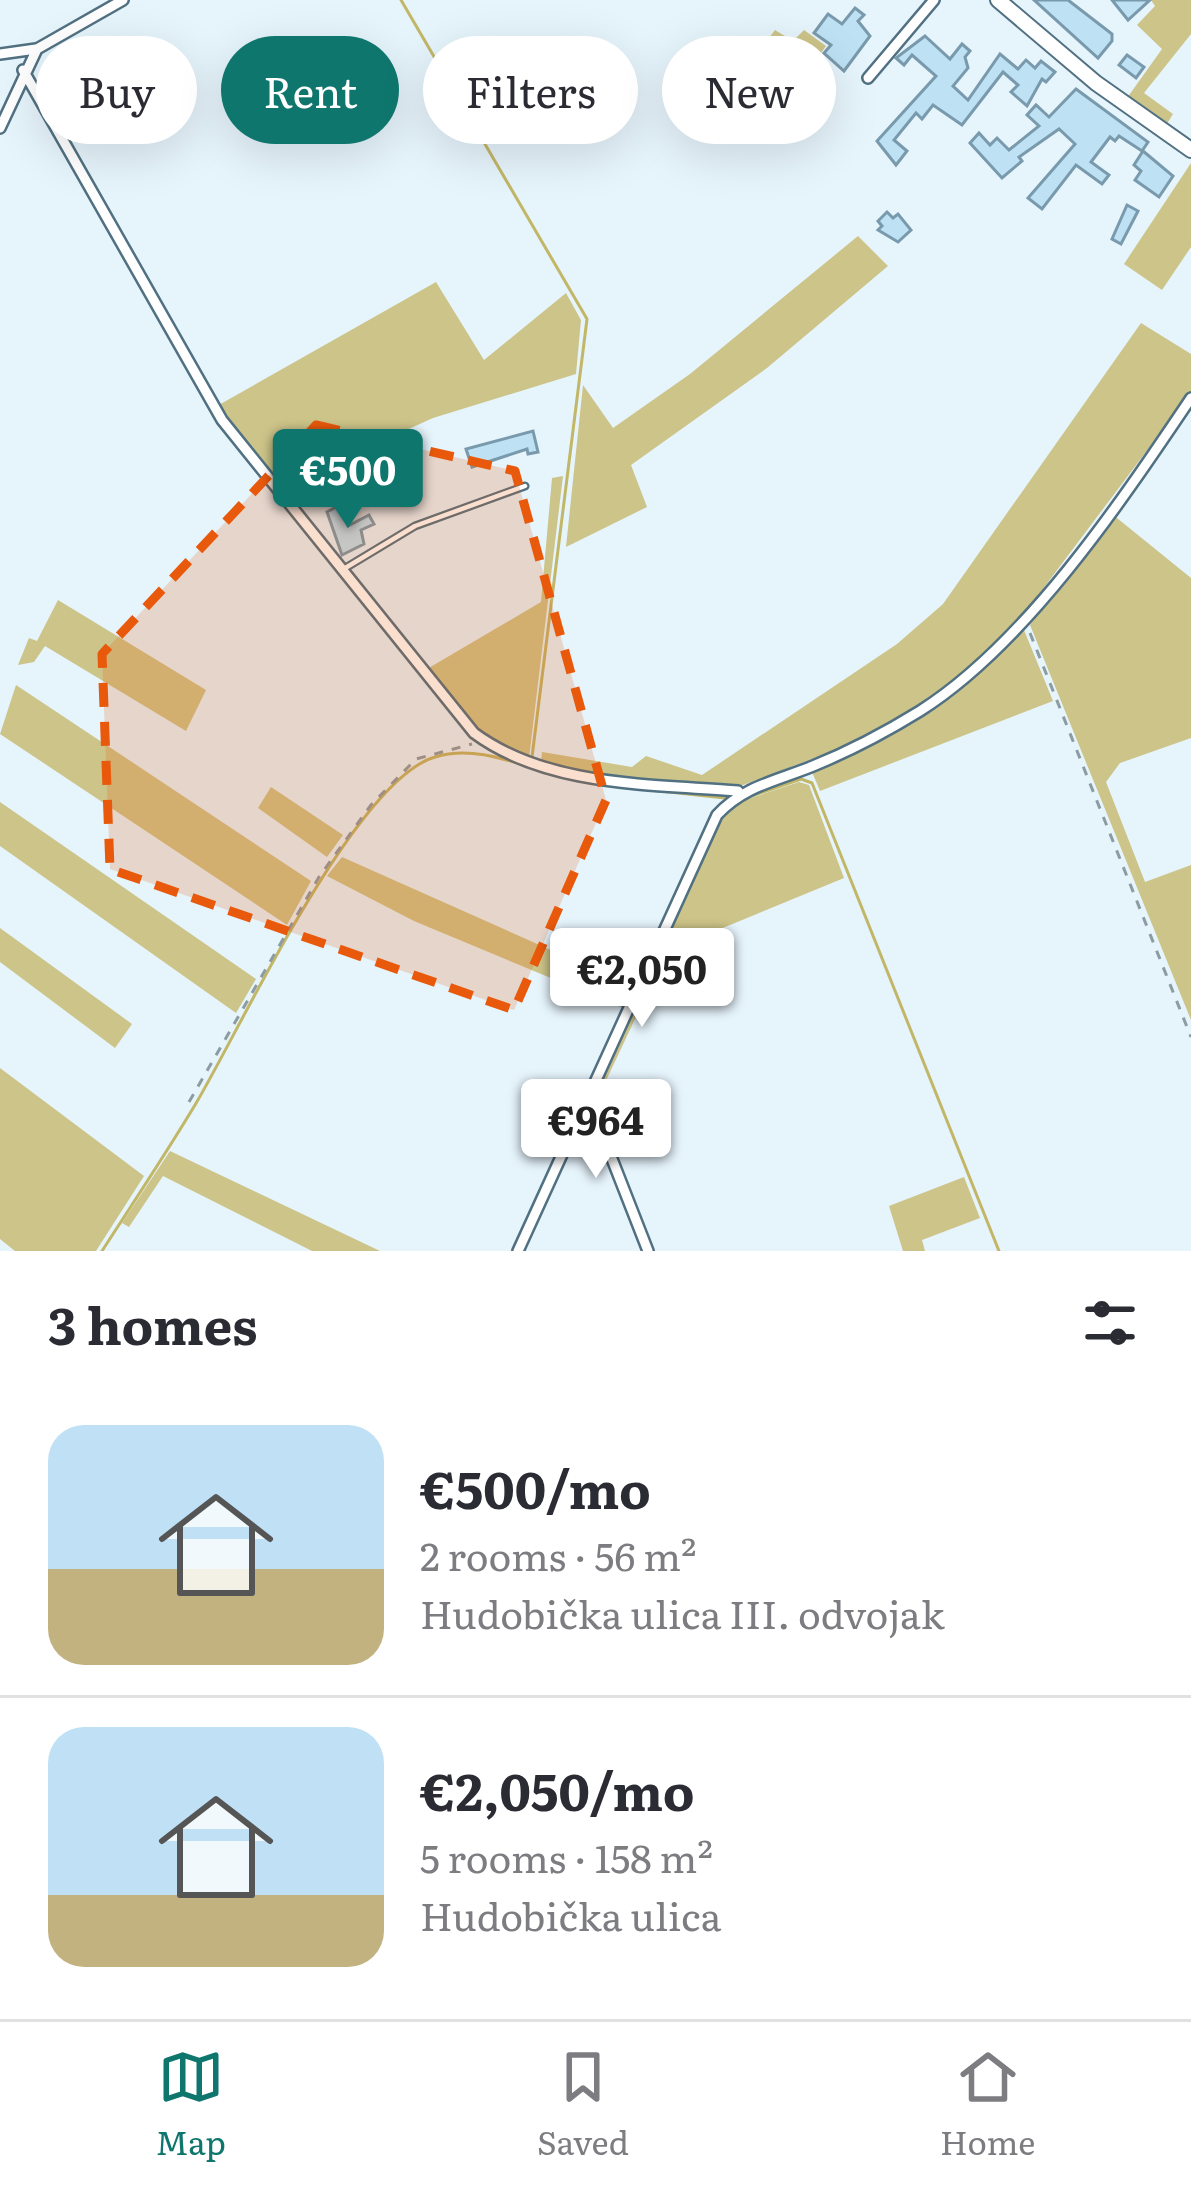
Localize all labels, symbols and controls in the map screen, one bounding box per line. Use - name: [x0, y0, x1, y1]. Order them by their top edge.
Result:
- chip: Buy: [36, 36, 197, 144]
- chip: Rent: [221, 36, 399, 144]
- chip: Filters: [423, 36, 638, 144]
- chip: New: [662, 36, 836, 144]
- pin: €500: [277, 429, 419, 531]
- text: €500: [300, 439, 396, 497]
- pin: €2,050: [544, 928, 740, 1030]
- text: €2,050: [577, 938, 707, 996]
- pin: €964: [525, 1079, 667, 1181]
- text: €964: [548, 1089, 644, 1147]
- text: 3 homes: [48, 1285, 257, 1361]
- icon: filters: [1077, 1290, 1143, 1356]
- text: €500/mo: [420, 1449, 651, 1525]
- icon: home: [144, 1473, 288, 1617]
- text: 2 rooms · 56 m²: [420, 1525, 696, 1583]
- text: Hudobička ulica III. odvojak: [420, 1583, 945, 1641]
- text: €2,050/mo: [420, 1751, 695, 1827]
- icon: home: [144, 1775, 288, 1919]
- text: 5 rooms · 158 m²: [420, 1827, 713, 1885]
- text: Hudobička ulica: [420, 1885, 722, 1943]
- tab: Map: [156, 2044, 226, 2165]
- tab: Saved: [537, 2044, 629, 2165]
- tab: Home: [940, 2044, 1035, 2165]

